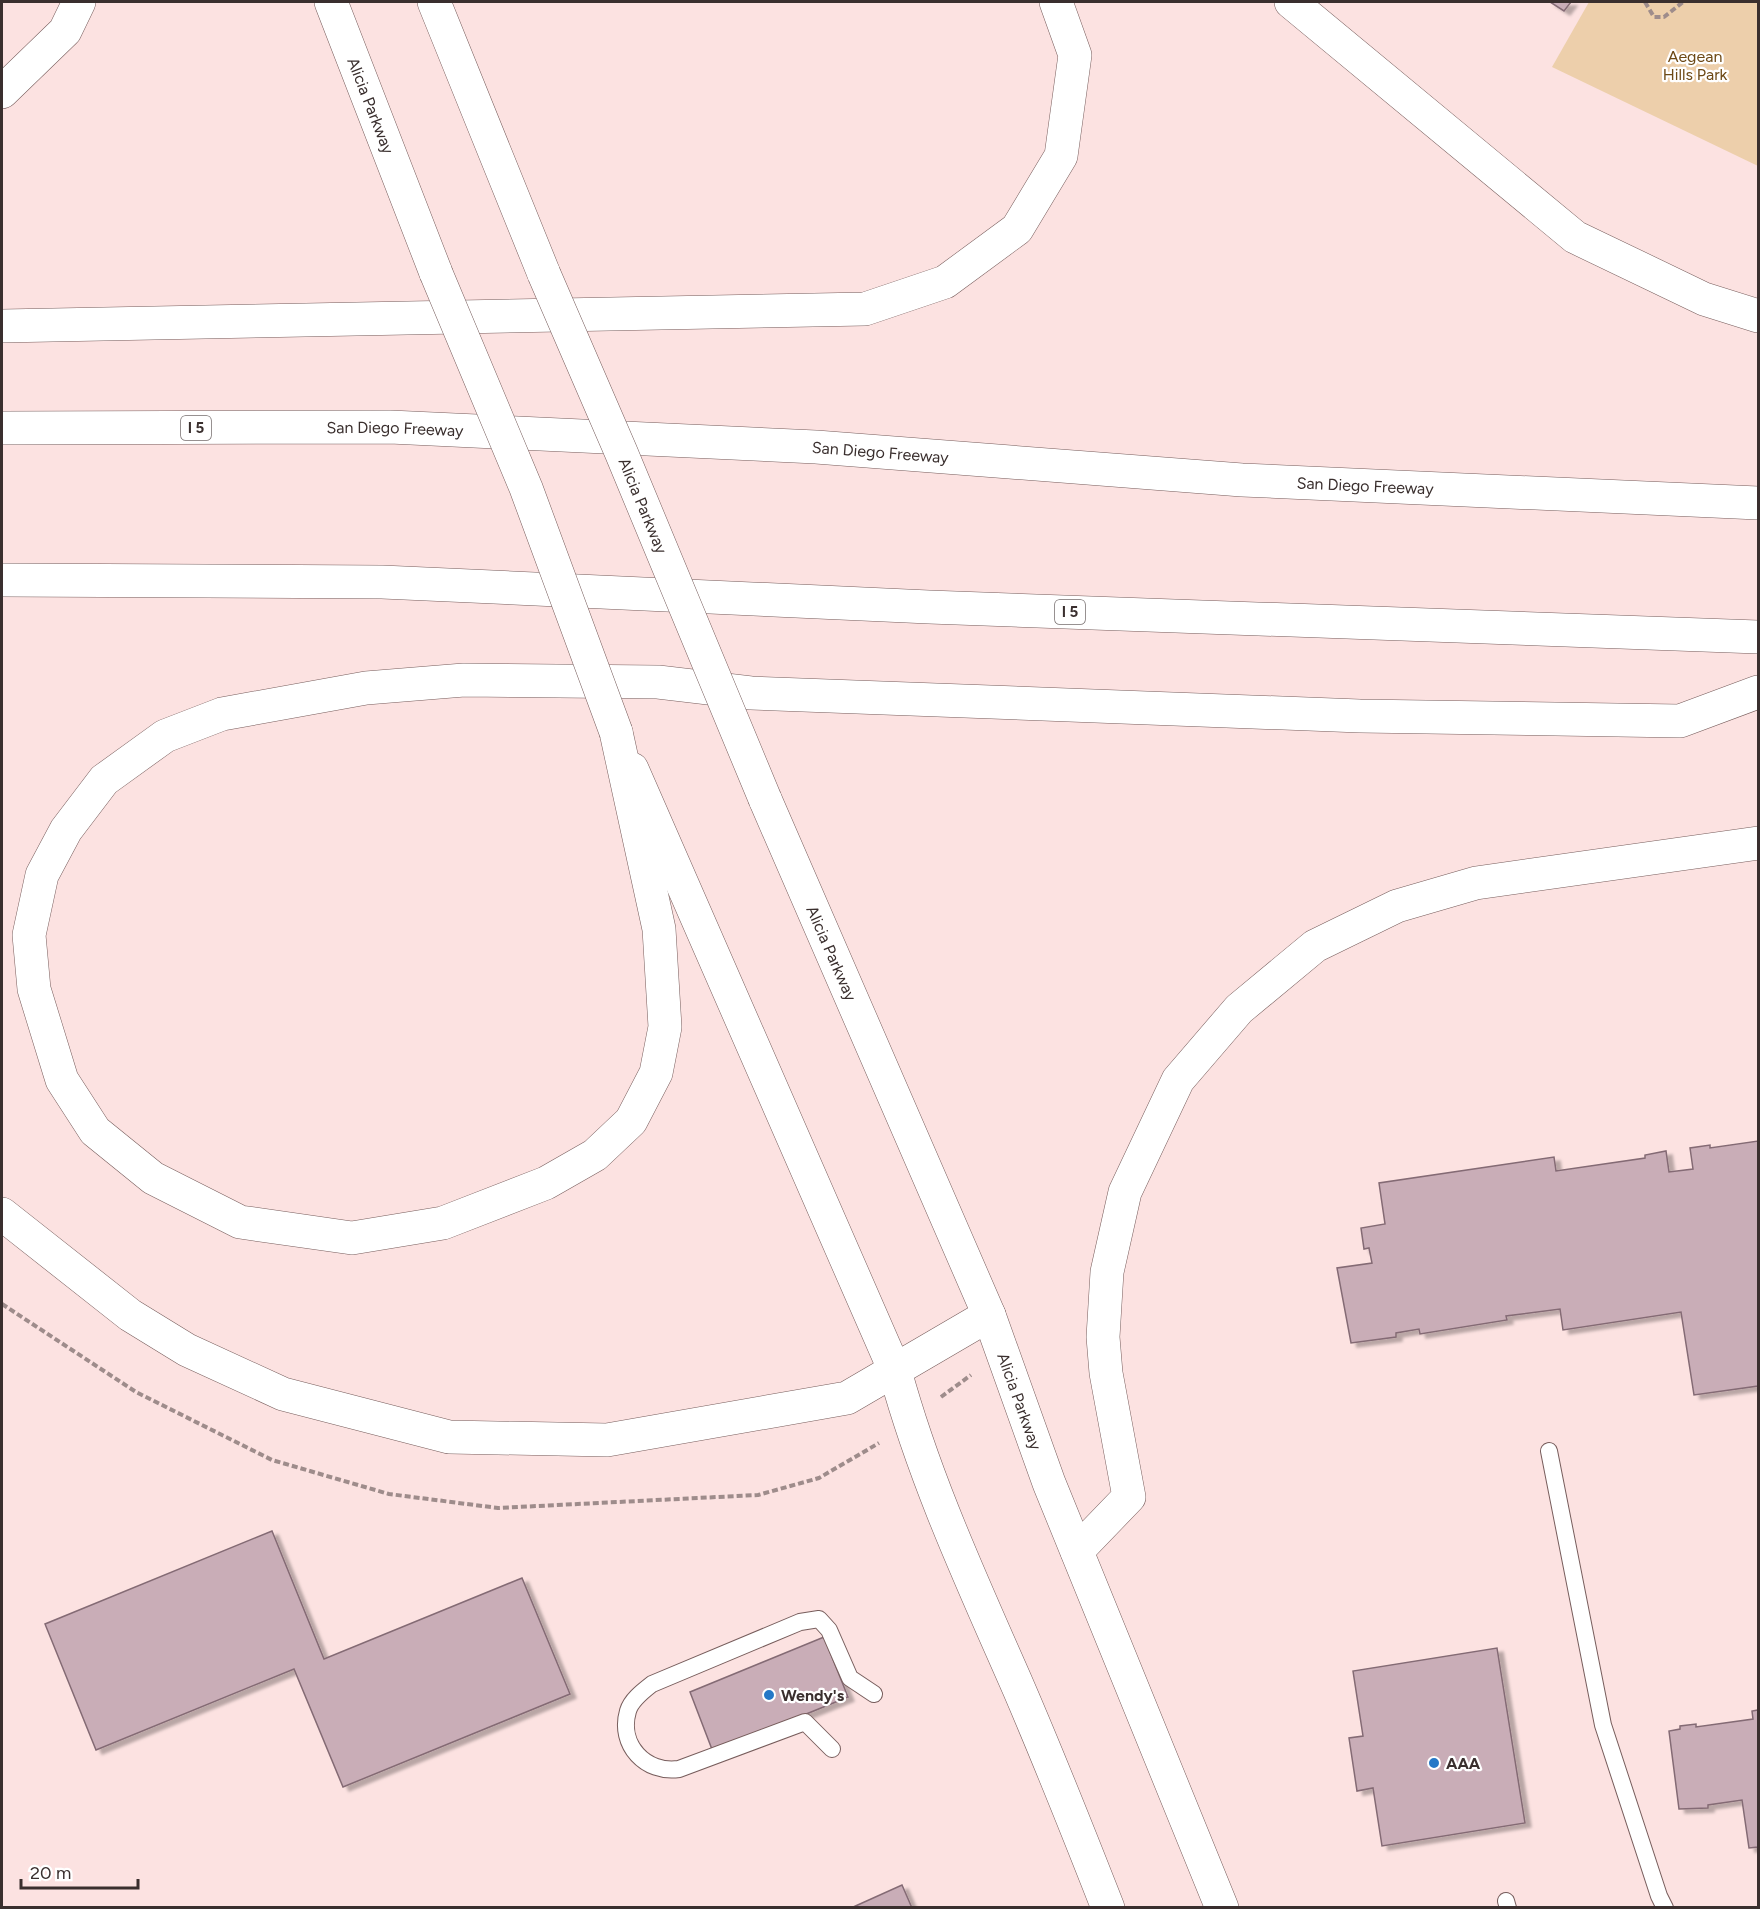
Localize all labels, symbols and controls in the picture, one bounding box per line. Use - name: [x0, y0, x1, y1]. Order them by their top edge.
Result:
- park label: Aegean Hills Park: [1663, 47, 1728, 84]
- street label: Alicia Parkway: [344, 55, 399, 157]
- road number: I 5: [181, 416, 211, 440]
- street label: San Diego Freeway: [326, 417, 464, 440]
- street label: San Diego Freeway: [811, 437, 950, 467]
- street label: Alicia Parkway: [615, 455, 672, 557]
- street label: San Diego Freeway: [1296, 473, 1435, 498]
- road number: I 5: [1055, 600, 1085, 624]
- street label: Alicia Parkway: [803, 903, 861, 1004]
- street label: Alicia Parkway: [994, 1350, 1046, 1453]
- place label: Wendy's: [781, 1686, 845, 1705]
- marker: Wendy's: [762, 1688, 776, 1702]
- place label: AAA: [1446, 1754, 1481, 1773]
- marker: AAA: [1427, 1756, 1441, 1770]
- scale bar: [21, 1852, 138, 1890]
- text: 20 m: [30, 1862, 71, 1884]

